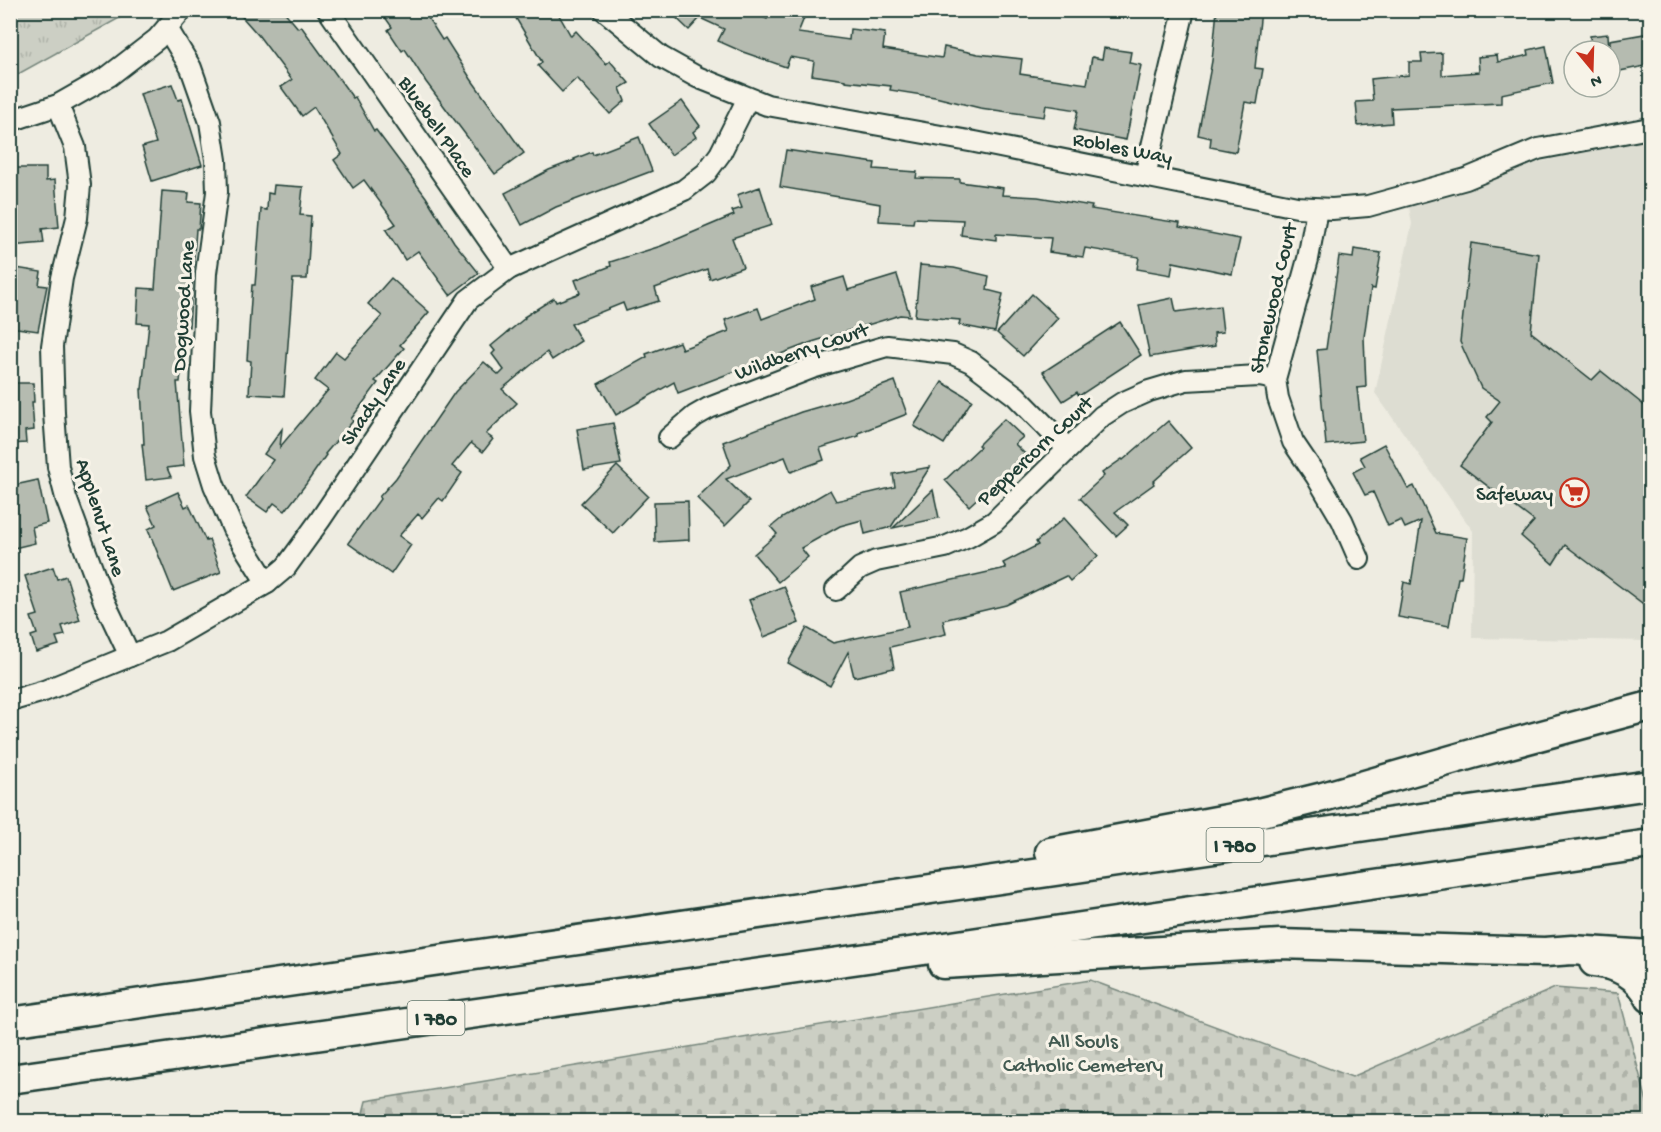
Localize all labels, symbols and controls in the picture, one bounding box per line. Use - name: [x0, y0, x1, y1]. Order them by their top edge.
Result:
- north arrow: [1562, 39, 1622, 99]
- text: N: [1587, 69, 1604, 91]
- street label: Bluebell Place: [390, 72, 480, 184]
- street label: Robles Way: [1070, 129, 1174, 172]
- street label: Stonewood Court: [1246, 219, 1305, 376]
- street label: Dogwood Lane: [168, 238, 203, 375]
- street label: Wildberry Court: [732, 318, 874, 388]
- street label: Shady Lane: [336, 353, 414, 452]
- street label: Peppercorn Court: [972, 391, 1102, 514]
- street label: Applenut Lane: [68, 456, 130, 581]
- supermarket icon: Safeway: [1558, 477, 1590, 509]
- place label: Safeway: [1476, 484, 1553, 509]
- road number: I 780: [1206, 828, 1264, 862]
- road number: I 780: [408, 1001, 464, 1035]
- park label: All Souls Catholic Cemetery: [1003, 1031, 1163, 1080]

